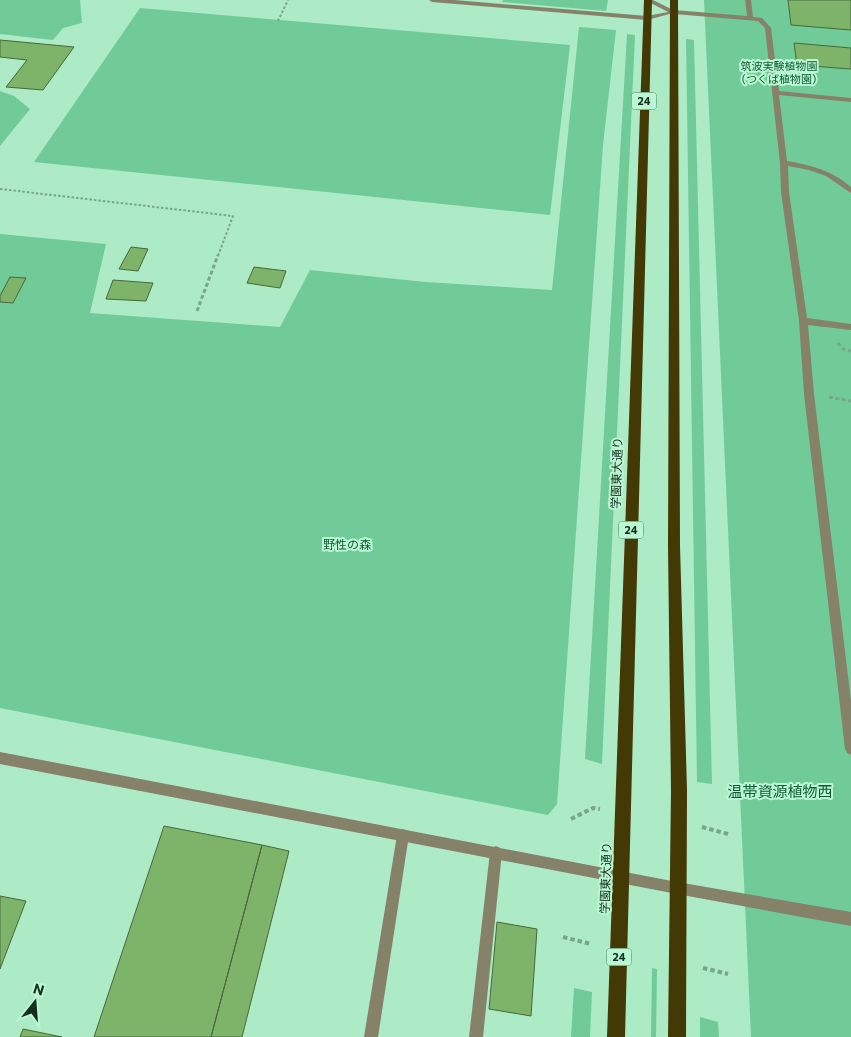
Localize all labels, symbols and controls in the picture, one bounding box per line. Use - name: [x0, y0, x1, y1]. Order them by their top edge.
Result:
- park label: 筑波実験植物園 (つくば植物園): [741, 59, 818, 85]
- road number: 24: [632, 92, 656, 110]
- street label: 学園東大通り: [608, 437, 624, 509]
- road number: 24: [618, 522, 644, 538]
- park label: 野性の森: [323, 537, 371, 551]
- park label: 温帯資源植物西: [727, 782, 833, 800]
- street label: 学園東大通り: [597, 842, 613, 914]
- road number: 24: [606, 949, 632, 966]
- north arrow: [10, 977, 60, 1027]
- text: N: [31, 979, 46, 999]

